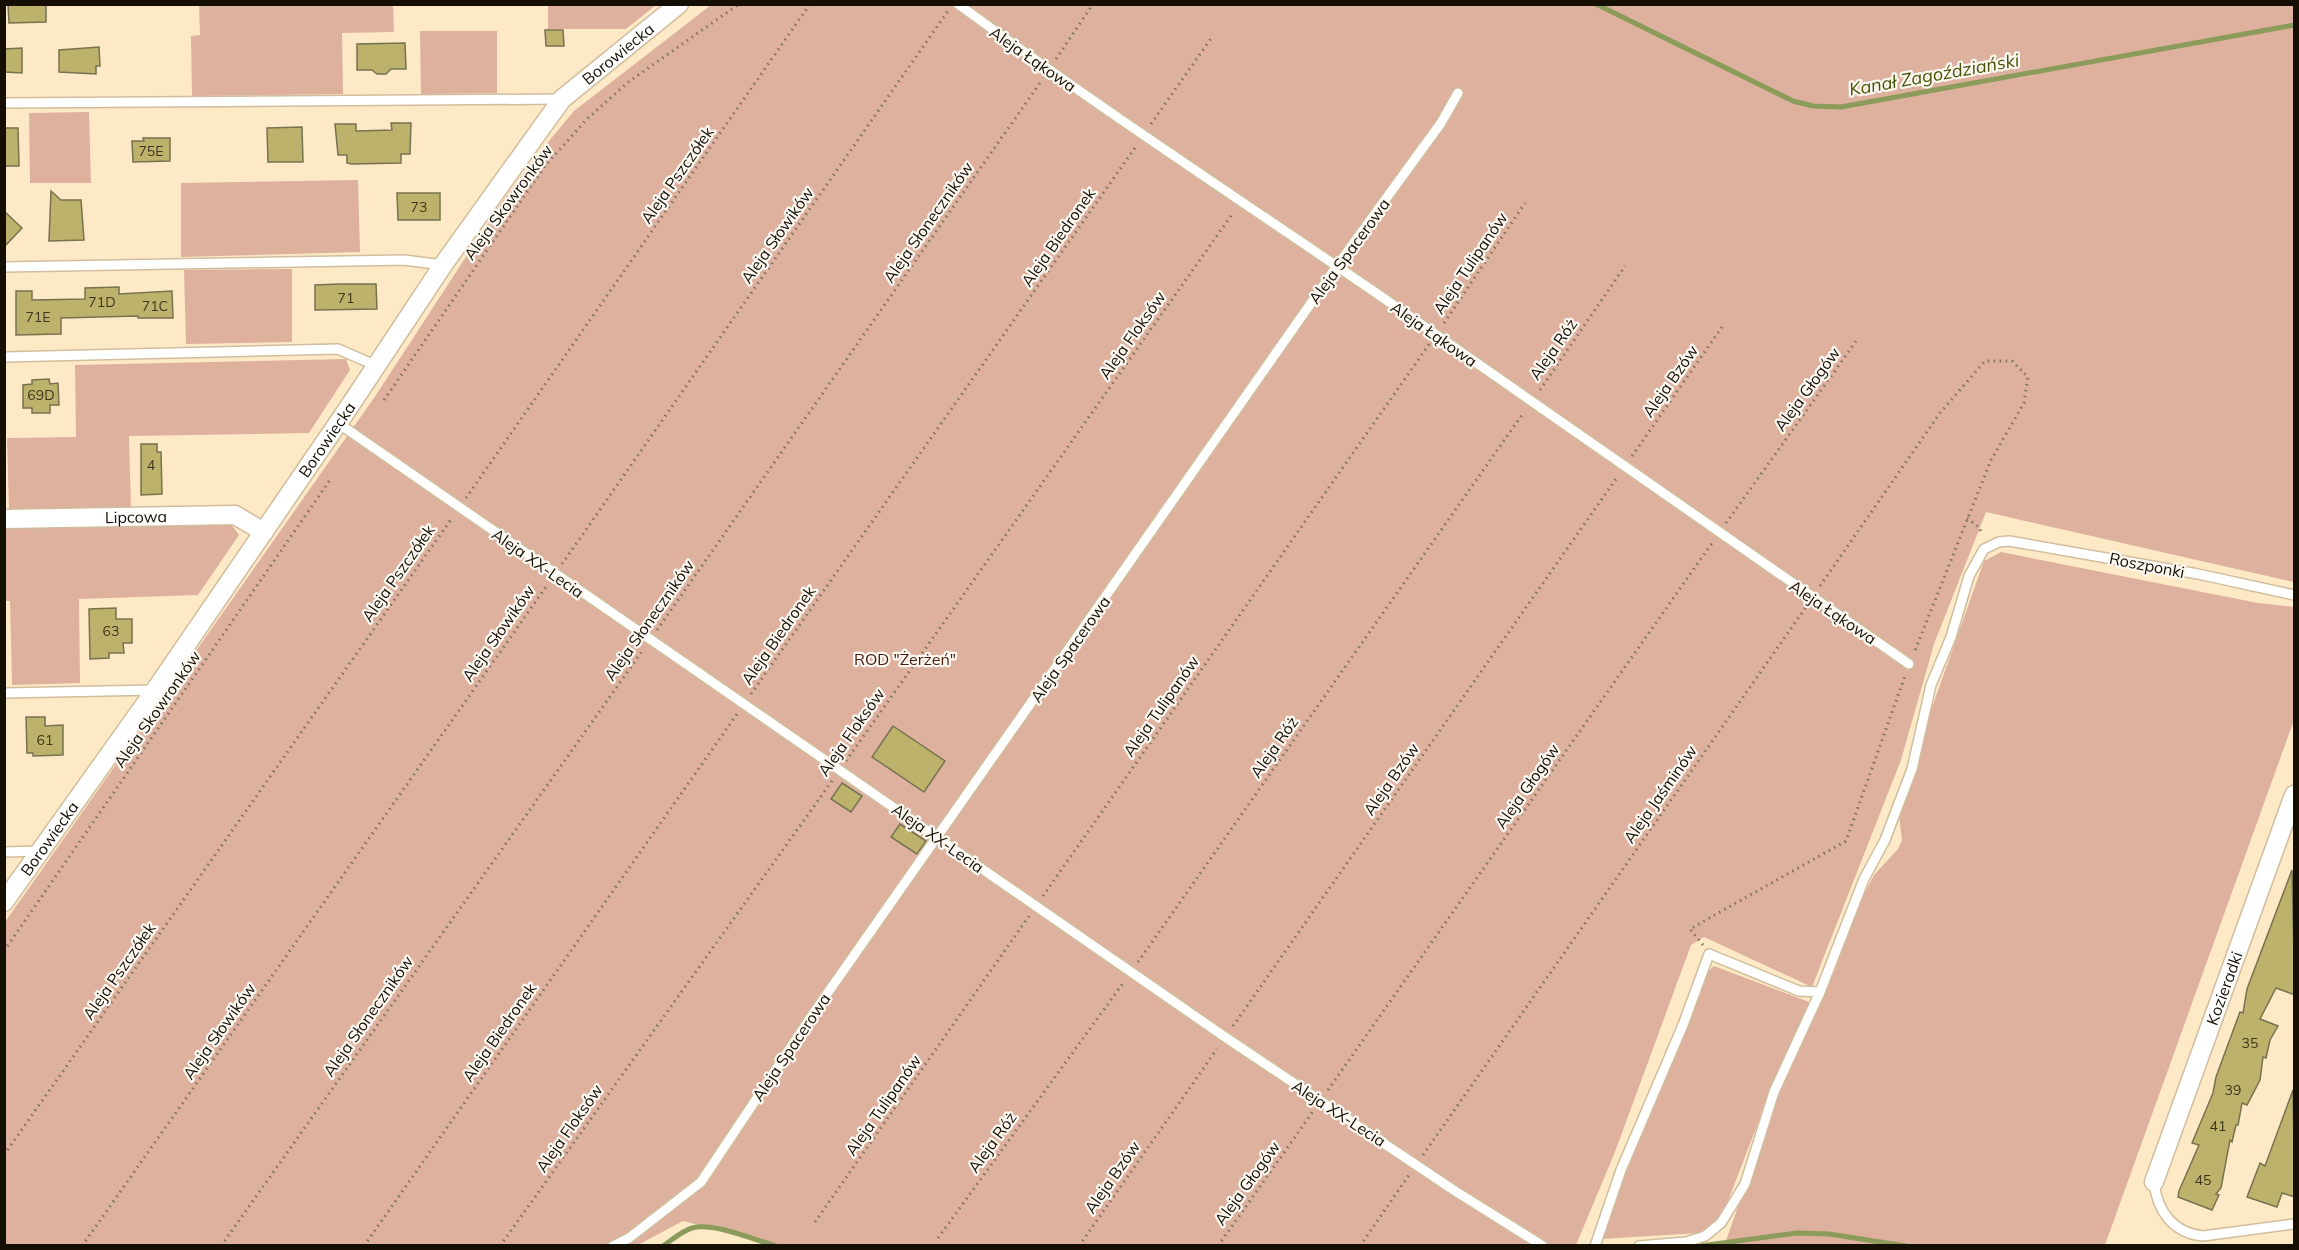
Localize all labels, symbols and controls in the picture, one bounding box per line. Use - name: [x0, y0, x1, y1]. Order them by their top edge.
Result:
- street label: Borowiecka: [578, 18, 658, 89]
- street label: Aleja Łąkowa: [986, 22, 1080, 96]
- water label: Kanał Zagoździański: [1847, 48, 2021, 101]
- street label: Aleja Pszczółek: [636, 122, 718, 227]
- street label: Aleja Skowronków: [459, 140, 557, 264]
- house number: 75E: [138, 142, 164, 160]
- street label: Aleja Słoneczników: [879, 158, 977, 286]
- street label: Aleja Słowików: [736, 183, 818, 287]
- street label: Aleja Biedronek: [1017, 183, 1100, 290]
- street label: Aleja Spacerowa: [1304, 194, 1394, 308]
- house number: 73: [411, 198, 427, 216]
- street label: Aleja Tulipanów: [1429, 208, 1512, 318]
- street label: Aleja Floksów: [1094, 287, 1170, 383]
- house number: 71: [338, 289, 354, 307]
- house number: 71D: [88, 293, 116, 311]
- house number: 71C: [142, 297, 168, 315]
- street label: Aleja Łąkowa: [1387, 297, 1481, 371]
- house number: 71E: [25, 308, 51, 326]
- street label: Aleja Róż: [1525, 315, 1581, 383]
- street label: Aleja Bzów: [1638, 341, 1702, 421]
- street label: Aleja Głogów: [1770, 343, 1844, 435]
- house number: 69D: [27, 386, 55, 404]
- street label: Borowiecka: [294, 398, 360, 481]
- house number: 4: [147, 456, 156, 474]
- street label: Lipcowa: [105, 506, 167, 527]
- street label: Aleja Pszczółek: [357, 520, 439, 625]
- street label: Aleja XX-Lecia: [488, 524, 588, 602]
- street label: Roszponki: [2108, 548, 2186, 582]
- street label: Aleja Słoneczników: [600, 556, 698, 684]
- street label: Aleja Łąkowa: [1786, 576, 1880, 648]
- street label: Aleja Słowików: [457, 581, 539, 685]
- street label: Aleja Biedronek: [737, 581, 820, 688]
- street label: Aleja Spacerowa: [1026, 592, 1114, 706]
- house number: 63: [103, 622, 119, 640]
- street label: Aleja Skowronków: [109, 647, 205, 771]
- park label: ROD "Żerżeń": [854, 649, 956, 669]
- street label: Aleja Tulipanów: [1119, 652, 1203, 760]
- street label: Aleja Floksów: [813, 684, 889, 780]
- street label: Aleja Róż: [1246, 713, 1302, 781]
- house number: 61: [37, 731, 53, 749]
- street label: Aleja Bzów: [1359, 739, 1423, 819]
- street label: Aleja Głogów: [1490, 740, 1564, 832]
- street label: Aleja Jaśminów: [1619, 741, 1701, 847]
- street label: Borowiecka: [16, 797, 83, 880]
- street label: Aleja XX-Lecia: [888, 799, 988, 877]
- street label: Aleja Pszczółek: [78, 918, 160, 1023]
- street label: Kozieradki: [2202, 949, 2247, 1028]
- street label: Aleja Słoneczników: [319, 952, 417, 1080]
- street label: Aleja Biedronek: [458, 978, 541, 1085]
- street label: Aleja Słowików: [178, 979, 260, 1083]
- street label: Aleja Spacerowa: [748, 989, 834, 1105]
- house number: 35: [2242, 1034, 2258, 1052]
- street label: Aleja Tulipanów: [841, 1051, 925, 1159]
- street label: Aleja XX-Lecia: [1288, 1075, 1390, 1151]
- street label: Aleja Floksów: [531, 1080, 607, 1176]
- house number: 39: [2225, 1081, 2241, 1099]
- street label: Aleja Róż: [963, 1108, 1021, 1176]
- house number: 41: [2210, 1117, 2226, 1135]
- street label: Aleja Bzów: [1080, 1137, 1144, 1217]
- street label: Aleja Głogów: [1210, 1137, 1284, 1229]
- house number: 45: [2195, 1171, 2211, 1189]

